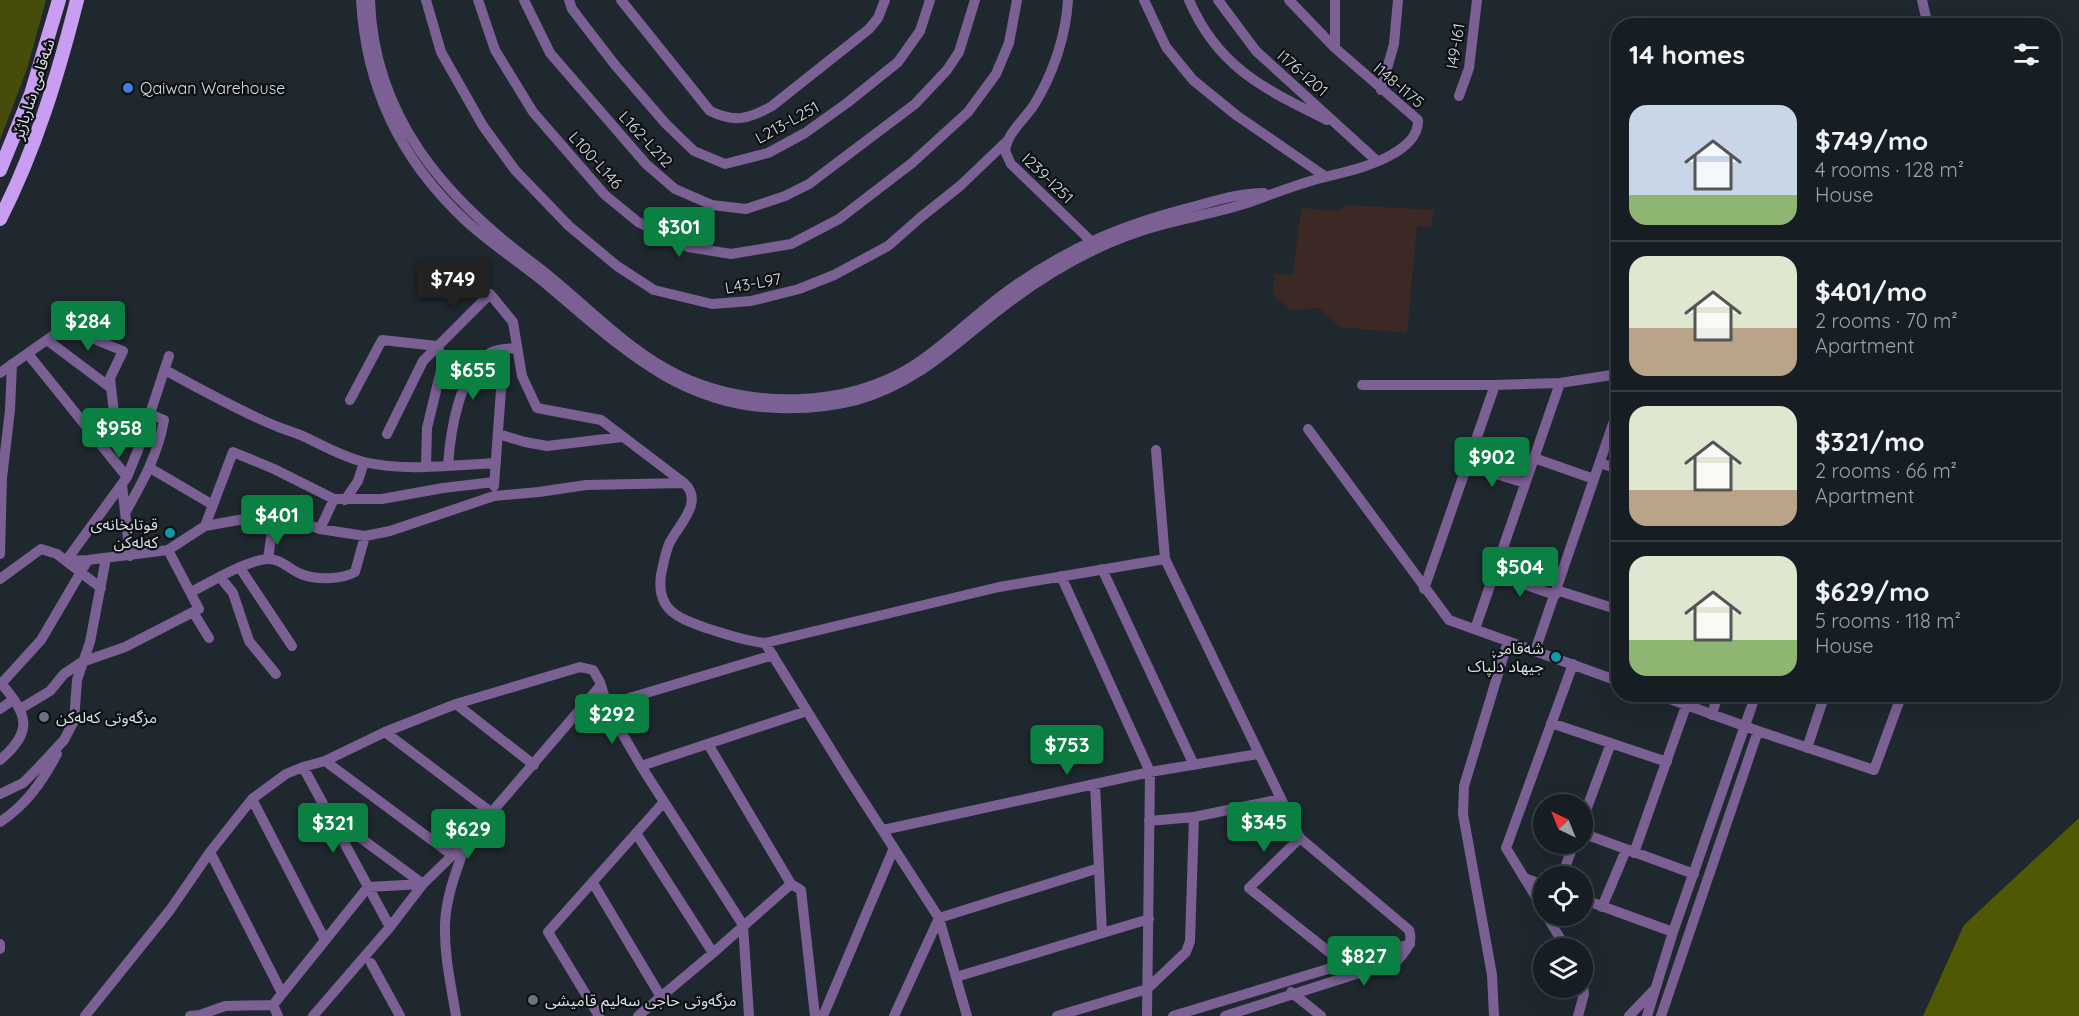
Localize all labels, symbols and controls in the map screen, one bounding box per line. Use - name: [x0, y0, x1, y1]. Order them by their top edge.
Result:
- street label: I49-I61: [1441, 22, 1469, 70]
- street label: شەقامی شارباژێر: [7, 36, 59, 143]
- text: 14 homes: [1629, 38, 1745, 71]
- icon: filters: [2010, 38, 2043, 71]
- street label: I176-I201: [1273, 46, 1333, 100]
- street label: I148-I175: [1370, 58, 1428, 112]
- place label: Qaiwan Warehouse: [140, 78, 285, 98]
- marker: Qaiwan Warehouse: [121, 81, 135, 95]
- street label: L213-L251: [752, 96, 822, 148]
- street label: L162-L212: [615, 106, 677, 172]
- text: $749/mo: [1815, 124, 1928, 157]
- street label: L100-L146: [565, 127, 627, 193]
- icon: home: [1677, 129, 1749, 201]
- street label: I239-I251: [1018, 149, 1078, 207]
- text: 4 rooms · 128 m²: [1815, 157, 1964, 182]
- text: House: [1815, 182, 1874, 207]
- pin: $301: [643, 207, 715, 258]
- text: $301: [658, 214, 700, 239]
- pin: $749: [417, 259, 489, 310]
- text: $749: [431, 266, 475, 291]
- street label: L43-L97: [723, 268, 783, 298]
- text: $401/mo: [1815, 275, 1927, 308]
- icon: home: [1677, 280, 1749, 352]
- pin: $284: [52, 301, 124, 352]
- text: $284: [65, 308, 111, 333]
- text: 2 rooms · 70 m²: [1815, 308, 1958, 333]
- text: Apartment: [1815, 333, 1915, 358]
- pin: $655: [437, 350, 509, 401]
- text: $655: [450, 357, 496, 382]
- pin: $958: [83, 408, 155, 459]
- text: $958: [96, 415, 142, 440]
- text: $321/mo: [1815, 425, 1924, 458]
- icon: home: [1677, 430, 1749, 502]
- pin: $902: [1456, 437, 1528, 488]
- text: $902: [1469, 444, 1515, 469]
- text: 2 rooms · 66 m²: [1815, 458, 1957, 483]
- text: Apartment: [1815, 483, 1915, 508]
- pin: $401: [241, 495, 313, 546]
- text: $401: [255, 502, 299, 527]
- place label: قوتابخانەی کەلەکن: [90, 514, 158, 552]
- marker: قوتابخانەی کەلەکن: [163, 526, 177, 540]
- pin: $504: [1484, 547, 1556, 598]
- text: $504: [1496, 554, 1544, 579]
- text: $629/mo: [1815, 575, 1929, 608]
- icon: home: [1677, 580, 1749, 652]
- text: 5 rooms · 118 m²: [1815, 608, 1961, 633]
- text: House: [1815, 633, 1874, 658]
- place label: شەقامی جیهاد دڵپاک: [1467, 638, 1544, 677]
- marker: شەقامی جیهاد دڵپاک: [1549, 650, 1563, 664]
- pin: $292: [576, 694, 648, 745]
- text: $292: [589, 701, 635, 726]
- place label: مزگەوتی کەلەکن: [56, 707, 157, 727]
- marker: مزگەوتی کەلەکن: [37, 710, 51, 724]
- pin: $753: [1031, 725, 1103, 776]
- text: $753: [1044, 732, 1090, 757]
- north arrow: [1533, 794, 1593, 854]
- map controls: [1533, 794, 1593, 998]
- pin: $345: [1228, 802, 1300, 853]
- pin: $321: [297, 803, 369, 854]
- pin: $629: [432, 809, 504, 860]
- text: $345: [1241, 809, 1287, 834]
- text: $321: [312, 810, 354, 835]
- text: $629: [445, 816, 491, 841]
- button: locate: [1533, 866, 1593, 926]
- pin: $827: [1328, 936, 1400, 987]
- button: layers: [1533, 938, 1593, 998]
- text: $827: [1341, 943, 1387, 968]
- place label: مزگەوتی حاجی سەلیم قامیشی: [545, 990, 737, 1013]
- marker: مزگەوتی حاجی سەلیم قامیشی: [526, 993, 540, 1007]

